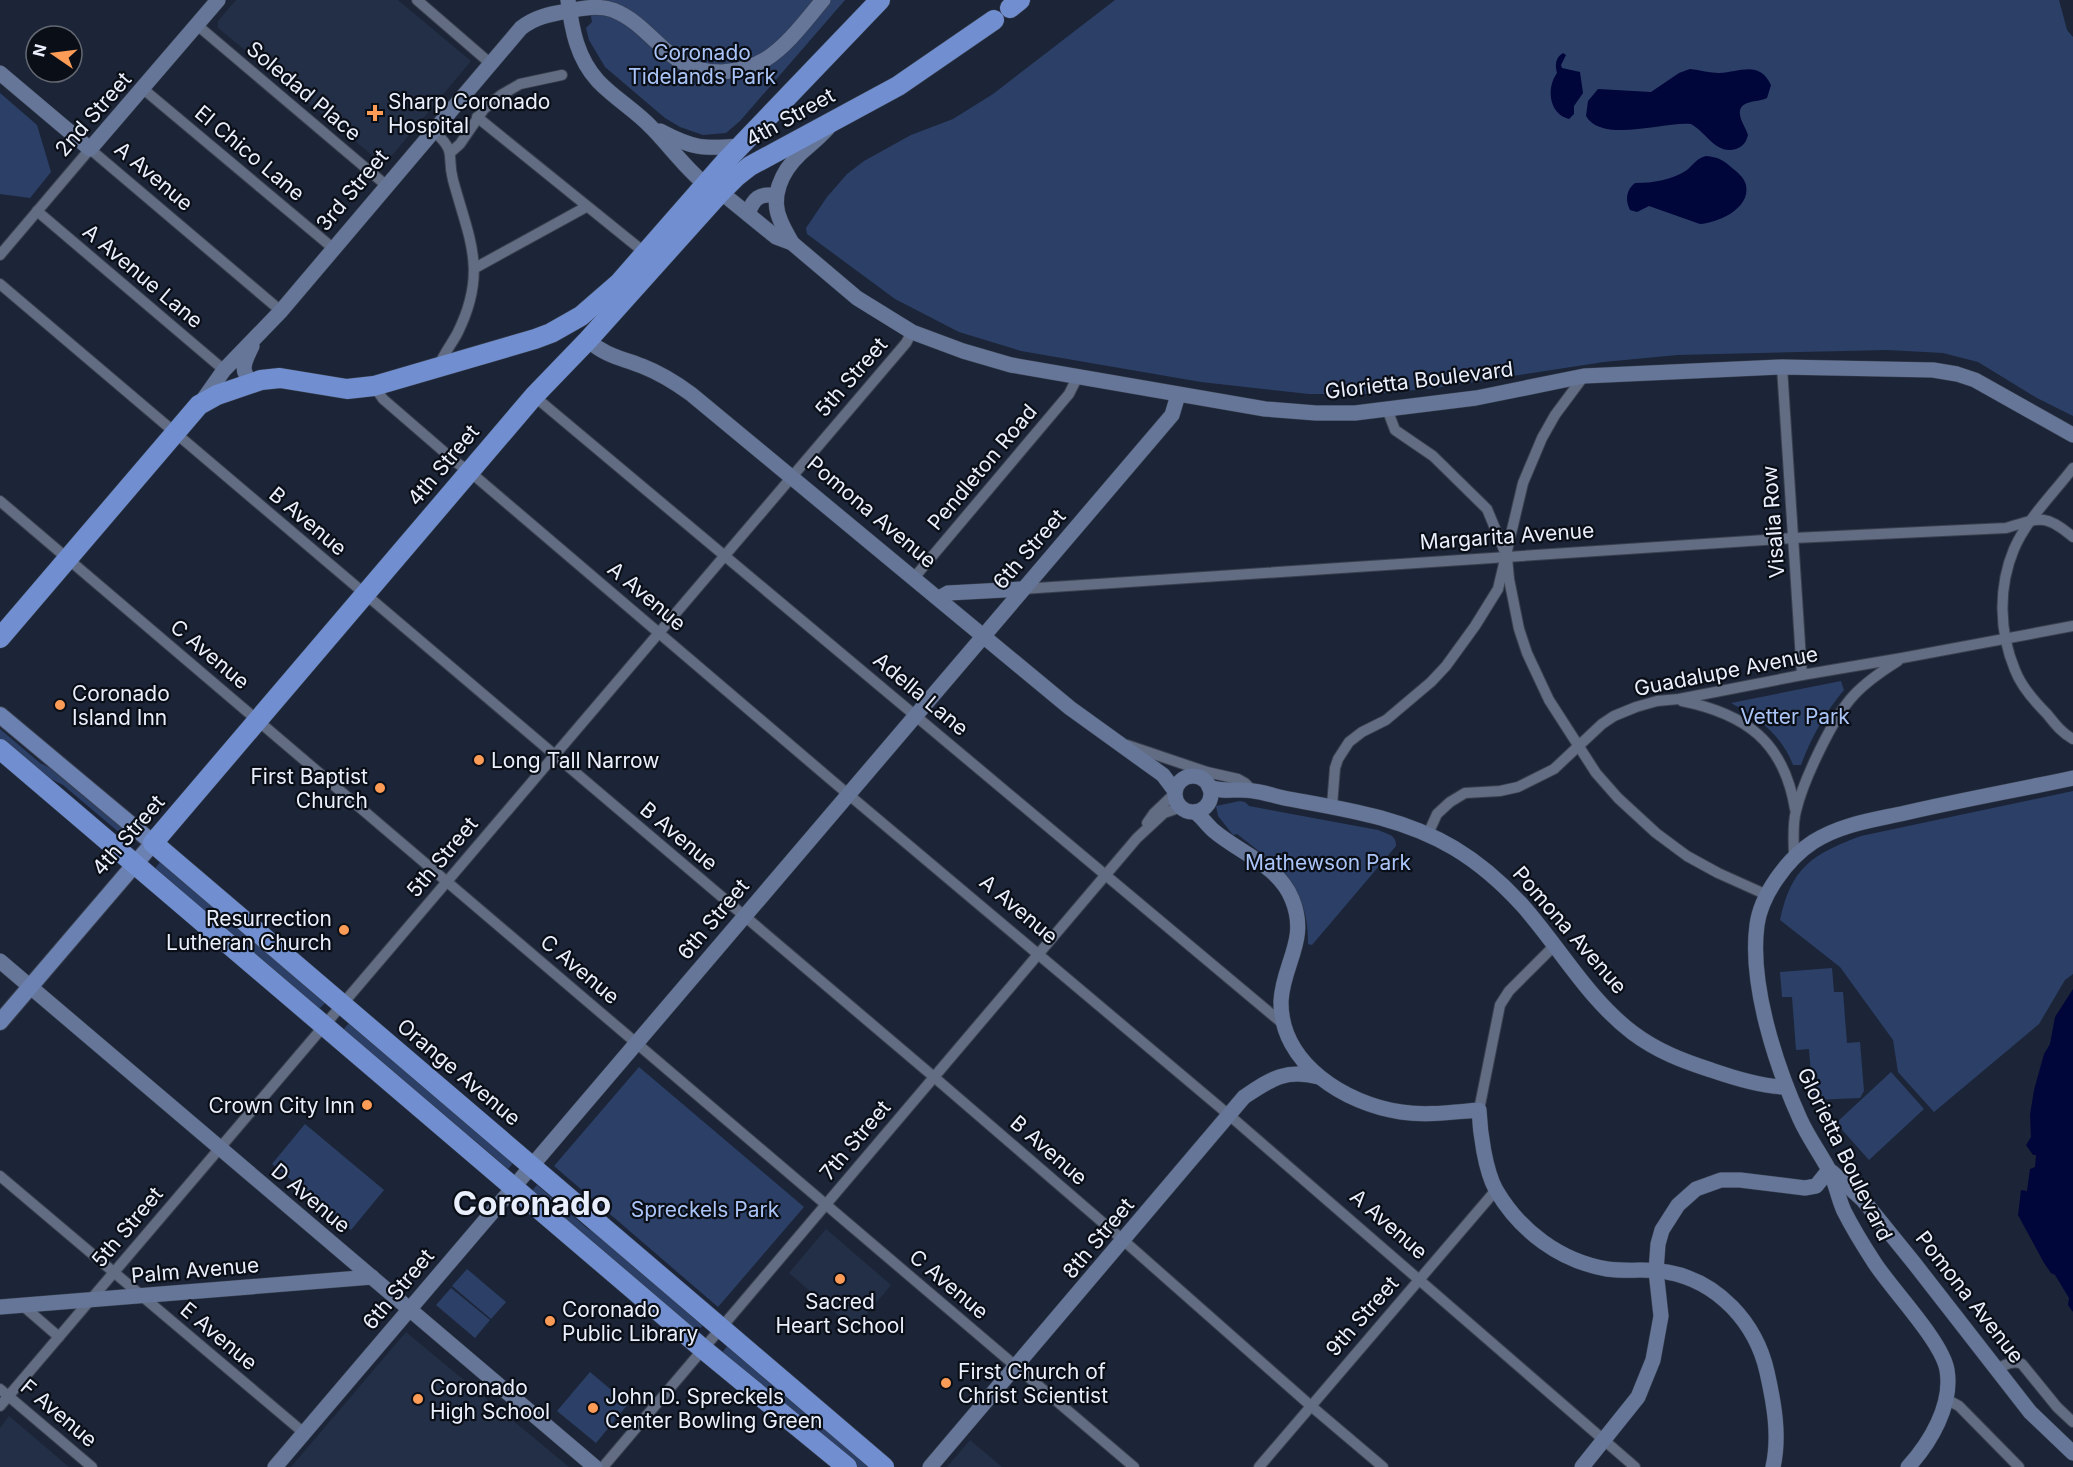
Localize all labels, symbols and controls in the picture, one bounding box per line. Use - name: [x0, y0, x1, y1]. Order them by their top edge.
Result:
- north arrow: [24, 24, 84, 84]
- street label: Soledad Place: [242, 36, 366, 146]
- park label: Coronado Tidelands Park: [628, 40, 776, 89]
- text: N: [28, 42, 51, 59]
- street label: 2nd Street: [50, 67, 136, 161]
- street label: 4th Street: [741, 82, 839, 152]
- place label: Sharp Coronado Hospital: [388, 89, 550, 138]
- street label: El Chico Lane: [190, 100, 310, 206]
- marker: Sharp Coronado Hospital: [366, 104, 384, 122]
- street label: A Avenue: [110, 136, 198, 216]
- street label: 3rd Street: [311, 144, 393, 236]
- street label: A Avenue Lane: [78, 219, 208, 333]
- street label: 5th Street: [810, 332, 892, 422]
- street label: Glorietta Boulevard: [1323, 356, 1515, 404]
- street label: Pendleton Road: [922, 399, 1042, 535]
- street label: 4th Street: [402, 419, 484, 511]
- street label: Pomona Avenue: [802, 451, 942, 573]
- street label: Visalia Row: [1757, 465, 1789, 579]
- street label: B Avenue: [264, 481, 352, 561]
- street label: 6th Street: [988, 504, 1070, 594]
- street label: Margarita Avenue: [1419, 517, 1595, 555]
- street label: A Avenue: [603, 556, 691, 636]
- street label: C Avenue: [166, 614, 254, 694]
- street label: Guadalupe Avenue: [1632, 641, 1820, 701]
- street label: Adella Lane: [869, 647, 973, 741]
- place label: Coronado Island Inn: [72, 681, 170, 730]
- marker: Coronado Island Inn: [53, 698, 67, 712]
- park label: Vetter Park: [1740, 704, 1850, 729]
- place label: Long Tall Narrow: [491, 748, 659, 773]
- marker: Long Tall Narrow: [472, 753, 486, 767]
- place label: First Baptist Church: [250, 764, 368, 813]
- marker: First Baptist Church: [373, 781, 387, 795]
- street label: 4th Street: [86, 790, 170, 880]
- street label: B Avenue: [635, 796, 723, 876]
- street label: 5th Street: [401, 812, 483, 902]
- park label: Mathewson Park: [1245, 850, 1411, 875]
- street label: Pomona Avenue: [1508, 861, 1632, 999]
- street label: A Avenue: [975, 869, 1063, 949]
- street label: 6th Street: [672, 874, 754, 964]
- place label: Resurrection Lutheran Church: [166, 906, 332, 955]
- marker: Resurrection Lutheran Church: [337, 923, 351, 937]
- street label: C Avenue: [536, 929, 624, 1009]
- street label: Orange Avenue: [392, 1013, 526, 1131]
- street label: Glorietta Boulevard: [1792, 1063, 1898, 1245]
- place label: Crown City Inn: [209, 1093, 355, 1118]
- street label: 7th Street: [814, 1095, 896, 1185]
- marker: Crown City Inn: [360, 1098, 374, 1112]
- street label: B Avenue: [1006, 1110, 1092, 1190]
- street label: D Avenue: [267, 1158, 355, 1238]
- street label: 5th Street: [86, 1182, 168, 1272]
- district label: Coronado: [453, 1183, 611, 1223]
- street label: A Avenue: [1345, 1184, 1433, 1264]
- street label: 8th Street: [1057, 1193, 1139, 1283]
- park label: Spreckels Park: [631, 1197, 780, 1222]
- street label: Pomona Avenue: [1911, 1226, 2029, 1368]
- street label: 6th Street: [357, 1244, 439, 1334]
- street label: C Avenue: [905, 1244, 993, 1324]
- street label: Palm Avenue: [130, 1252, 260, 1288]
- street label: 9th Street: [1320, 1271, 1404, 1361]
- marker: Sacred Heart School: [833, 1272, 847, 1286]
- place label: Sacred Heart School: [775, 1289, 905, 1338]
- street label: E Avenue: [176, 1297, 262, 1375]
- place label: Coronado Public Library: [562, 1297, 699, 1346]
- marker: Coronado Public Library: [543, 1314, 557, 1328]
- place label: First Church of Christ Scientist: [958, 1359, 1108, 1408]
- street label: F Avenue: [16, 1374, 102, 1452]
- place label: Coronado High School: [430, 1375, 550, 1424]
- marker: First Church of Christ Scientist: [939, 1376, 953, 1390]
- place label: John D. Spreckels Center Bowling Green: [605, 1384, 822, 1433]
- marker: Coronado High School: [411, 1392, 425, 1406]
- marker: John D. Spreckels Center Bowling Green: [586, 1401, 600, 1415]

